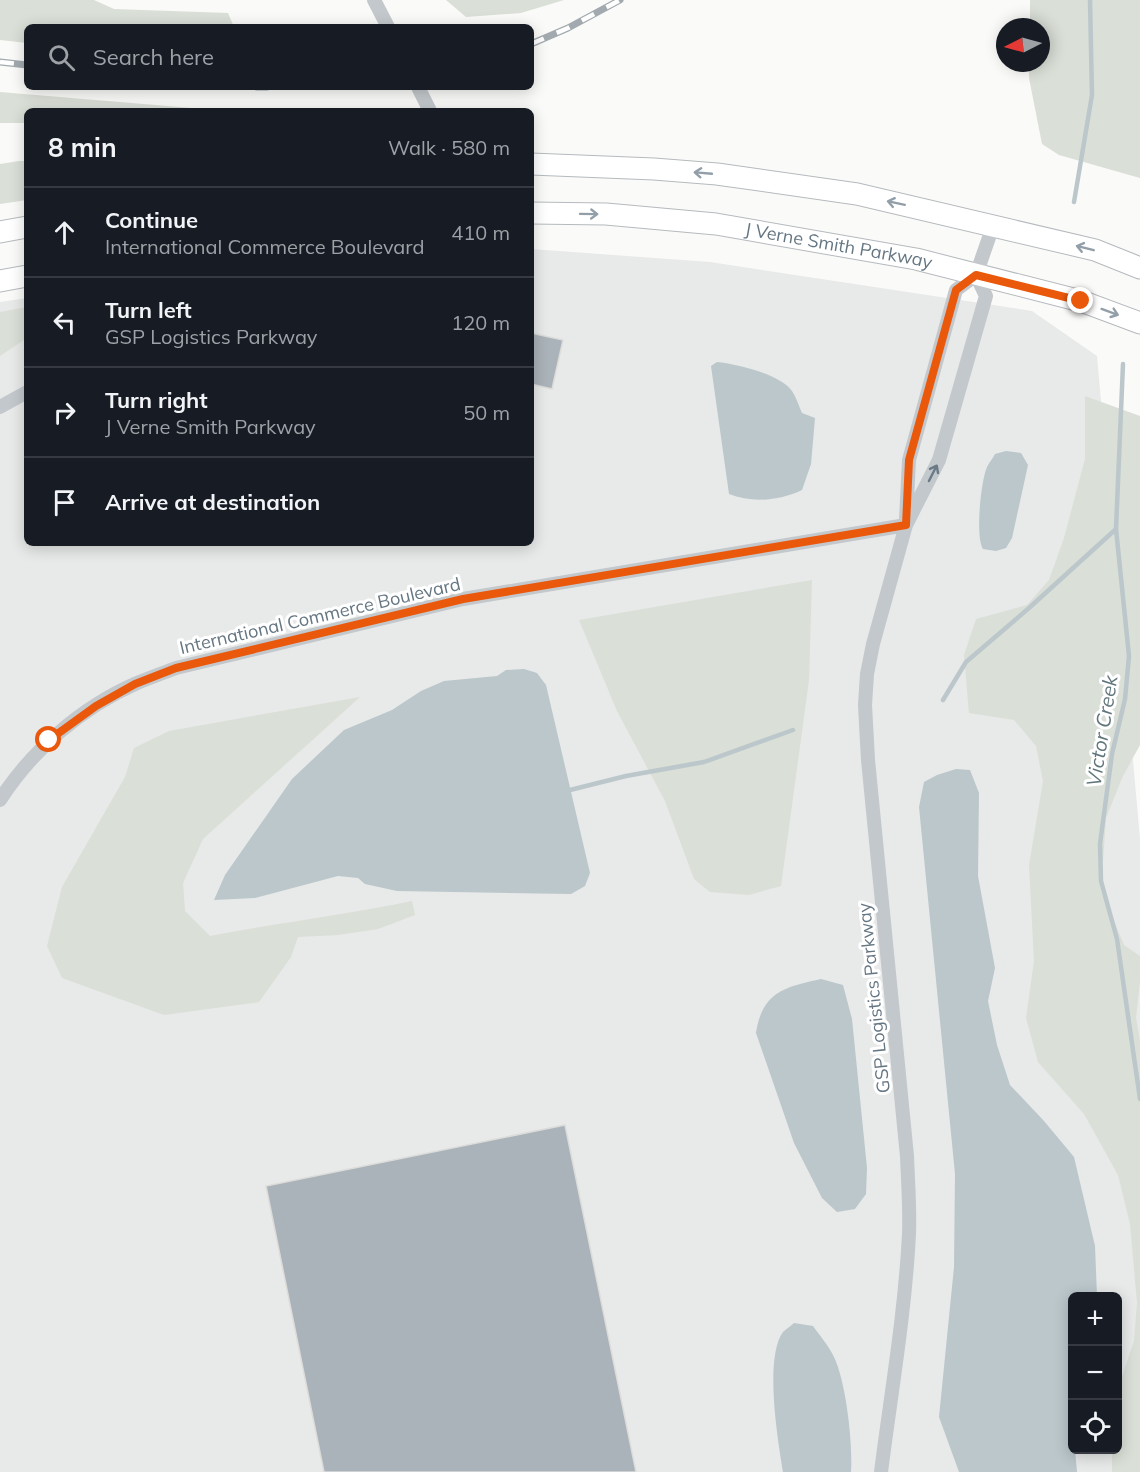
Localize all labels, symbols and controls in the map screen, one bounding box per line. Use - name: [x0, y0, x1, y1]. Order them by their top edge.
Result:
- north arrow: [996, 18, 1050, 72]
- search box: [24, 24, 534, 90]
- icon: search: [45, 41, 78, 74]
- text: Search here: [93, 43, 214, 71]
- text: 8 min: [48, 131, 117, 164]
- text: Walk · 580 m: [388, 135, 510, 160]
- one-way arrow: [693, 167, 713, 178]
- one-way arrow: [886, 196, 905, 208]
- text: Continue: [105, 206, 198, 234]
- one-way arrow: [579, 208, 599, 220]
- icon: ahead: [48, 216, 81, 249]
- street label: J Verne Smith Parkway: [743, 217, 935, 274]
- text: 410 m: [451, 220, 510, 245]
- text: International Commerce Boulevard: [105, 234, 425, 259]
- one-way arrow: [1076, 241, 1095, 253]
- route end: [1067, 287, 1093, 313]
- text: Turn left: [105, 296, 192, 324]
- icon: left: [48, 306, 81, 339]
- one-way arrow: [1100, 307, 1119, 318]
- text: 120 m: [451, 310, 510, 335]
- text: GSP Logistics Parkway: [105, 324, 317, 349]
- text: Turn right: [105, 386, 208, 414]
- icon: right: [48, 396, 81, 429]
- text: 50 m: [463, 400, 510, 425]
- text: J Verne Smith Parkway: [105, 414, 316, 439]
- one-way arrow: [927, 464, 939, 482]
- icon: arrive: [48, 486, 81, 519]
- text: Arrive at destination: [105, 488, 320, 516]
- street label: International Commerce Boulevard: [177, 572, 463, 659]
- water label: Victor Creek: [1080, 673, 1123, 788]
- route start: [35, 726, 61, 752]
- street label: GSP Logistics Parkway: [852, 901, 895, 1094]
- map controls: [1068, 1292, 1122, 1454]
- button: +: [1068, 1292, 1122, 1346]
- button: −: [1068, 1346, 1122, 1400]
- button: locate: [1068, 1400, 1122, 1454]

